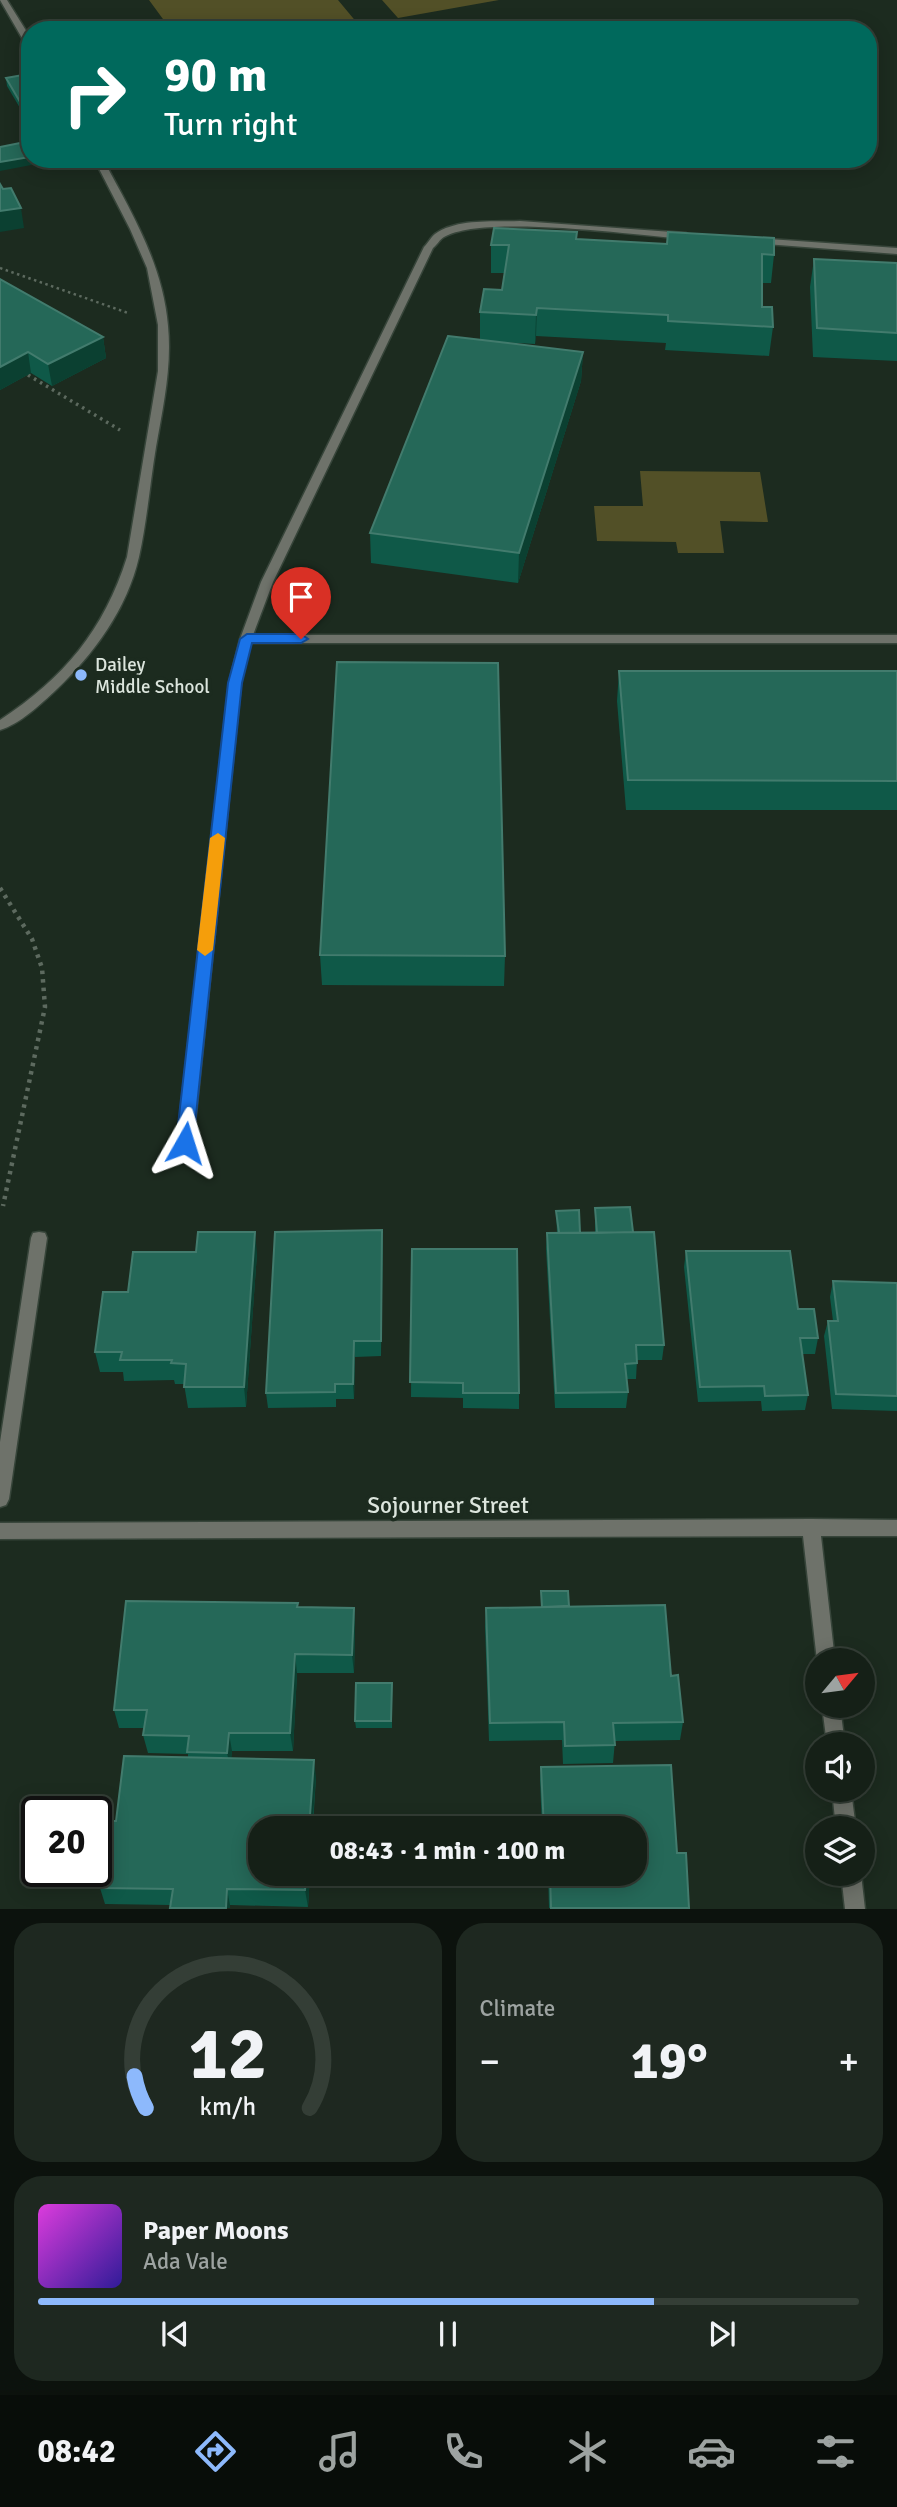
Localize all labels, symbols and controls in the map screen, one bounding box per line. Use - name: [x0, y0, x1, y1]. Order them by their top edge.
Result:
- text: 90 m: [164, 45, 267, 105]
- icon: right: [49, 49, 140, 140]
- text: Turn right: [164, 105, 297, 144]
- pin: [271, 567, 331, 639]
- icon: arrive: [282, 578, 320, 616]
- place label: Dailey Middle School: [95, 653, 210, 699]
- marker: Dailey Middle School: [73, 667, 89, 683]
- position arrow: [148, 1106, 222, 1180]
- street label: Sojourner Street: [367, 1491, 529, 1520]
- north arrow: [805, 1648, 875, 1718]
- map controls: [805, 1648, 875, 1886]
- button: sound: [805, 1732, 875, 1802]
- speed limit sign: 20: [21, 1796, 112, 1887]
- button: layers: [805, 1816, 875, 1886]
- text: 08:43 · 1 min · 100 m: [330, 1835, 565, 1867]
- text: Climate: [480, 1994, 555, 2023]
- text: 12: [188, 2011, 267, 2100]
- text: 19°: [631, 2029, 708, 2093]
- text: −: [480, 2038, 500, 2085]
- text: +: [838, 2038, 859, 2085]
- text: km/h: [199, 2091, 256, 2122]
- text: Paper Moons: [143, 2215, 289, 2247]
- text: Ada Vale: [143, 2247, 228, 2276]
- icon: previous: [156, 2315, 194, 2353]
- icon: pause: [429, 2315, 467, 2353]
- icon: next: [703, 2315, 741, 2353]
- icon: directions: [191, 2427, 240, 2476]
- icon: music: [315, 2427, 364, 2476]
- icon: phone: [439, 2427, 488, 2476]
- icon: climate: [563, 2427, 612, 2476]
- icon: car: [687, 2427, 736, 2476]
- icon: filters: [811, 2427, 860, 2476]
- text: 08:42: [37, 2432, 116, 2471]

